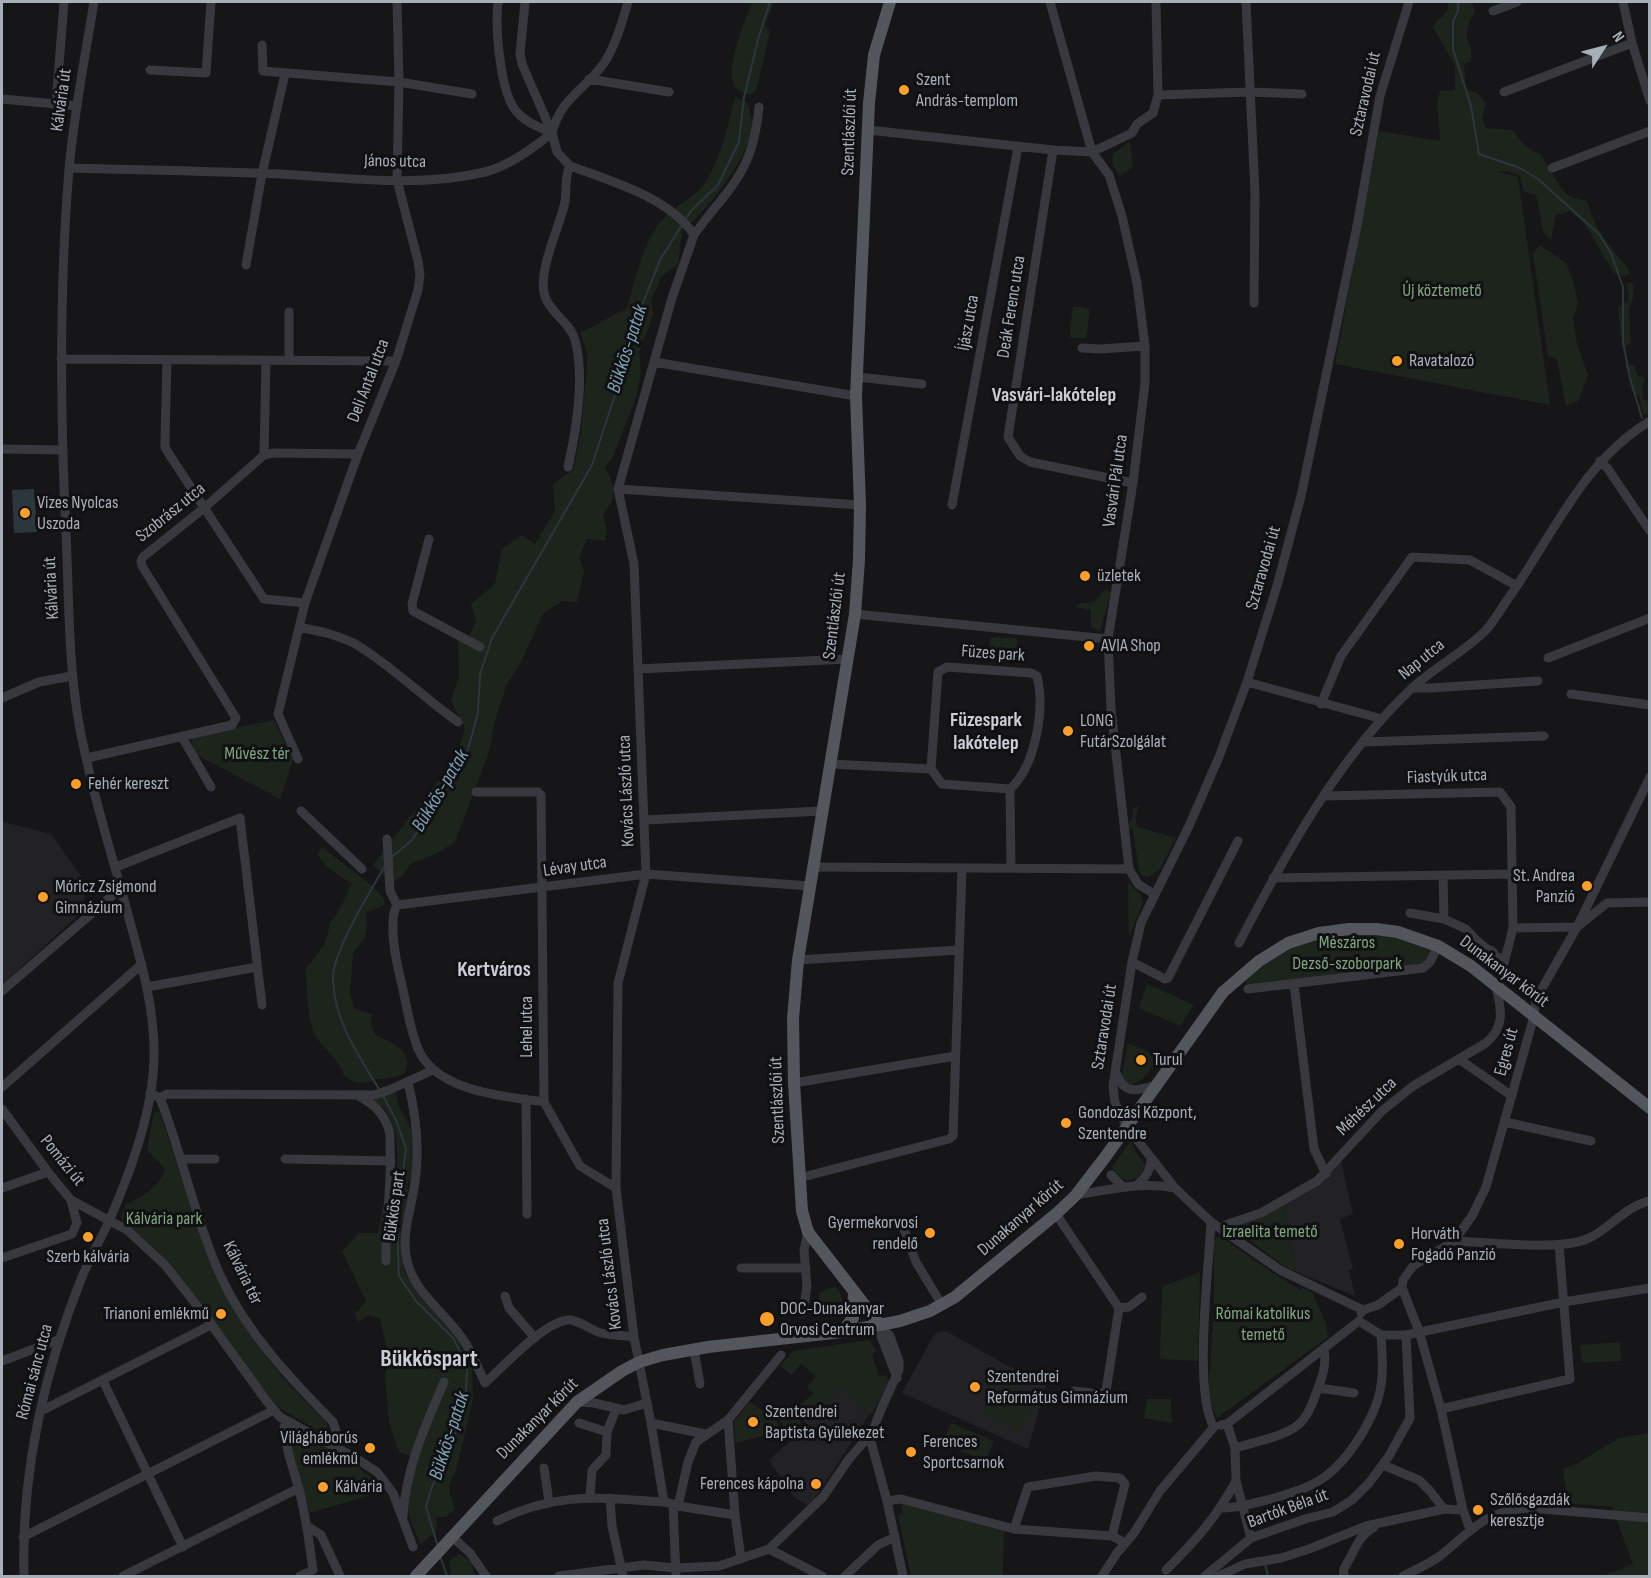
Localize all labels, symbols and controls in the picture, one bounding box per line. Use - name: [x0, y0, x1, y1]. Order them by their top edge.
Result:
- north arrow: [1573, 18, 1633, 78]
- text: N: [1608, 28, 1628, 46]
- street label: Sztaravodai út: [1346, 50, 1386, 138]
- street label: Kálvária út: [47, 67, 77, 133]
- place label: Szent András-templom: [916, 69, 1018, 112]
- marker: Szent András-templom: [897, 83, 911, 97]
- street label: Szentlászlói út: [838, 88, 862, 176]
- street label: János utca: [364, 151, 426, 173]
- street label: Deák Ferenc utca: [993, 254, 1031, 360]
- park label: Új köztemető: [1402, 280, 1482, 302]
- street label: Íjász utca: [953, 293, 985, 353]
- water label: Bükkös-patak: [602, 302, 654, 396]
- street label: Deli Antal utca: [343, 336, 395, 426]
- place label: Ravatalozó: [1409, 350, 1474, 372]
- marker: Ravatalozó: [1390, 354, 1404, 368]
- district label: Vasvári-lakótelep: [992, 384, 1116, 408]
- street label: Vasvári Pál utca: [1099, 433, 1133, 529]
- street label: Szobrász utca: [132, 479, 210, 547]
- place label: Vizes Nyolcas Uszoda: [37, 492, 118, 534]
- marker: Vizes Nyolcas Uszoda: [18, 506, 32, 520]
- street label: Sztaravodai út: [1242, 524, 1286, 612]
- street label: Kálvária út: [40, 556, 64, 620]
- place label: üzletek: [1097, 565, 1141, 587]
- marker: üzletek: [1078, 569, 1092, 583]
- street label: Szentlászlói út: [819, 571, 851, 661]
- place label: AVIA Shop: [1101, 635, 1161, 657]
- street label: Nap utca: [1395, 635, 1449, 685]
- marker: AVIA Shop: [1082, 639, 1096, 653]
- street label: Füzes park: [961, 641, 1025, 667]
- district label: Füzespark lakótelep: [950, 709, 1022, 756]
- place label: LONG FutárSzolgálat: [1080, 710, 1166, 752]
- marker: LONG FutárSzolgálat: [1061, 724, 1075, 738]
- street label: Kovács László utca: [614, 735, 640, 847]
- park label: Művész tér: [224, 743, 290, 765]
- water label: Bükkös-patak: [407, 746, 475, 836]
- street label: Fiastyúk utca: [1406, 765, 1488, 789]
- place label: Fehér kereszt: [88, 773, 169, 795]
- marker: Fehér kereszt: [69, 777, 83, 791]
- street label: Lévay utca: [542, 852, 608, 882]
- place label: St. Andrea Panzió: [1513, 865, 1575, 908]
- place label: Móricz Zsigmond Gimnázium: [55, 876, 157, 918]
- marker: St. Andrea Panzió: [1580, 879, 1594, 893]
- marker: Móricz Zsigmond Gimnázium: [36, 890, 50, 904]
- street label: Dunakanyar körút: [1455, 931, 1553, 1013]
- park label: Mészáros Dezső-szoborpark: [1292, 932, 1402, 974]
- district label: Kertváros: [457, 958, 531, 984]
- street label: Sztaravodai út: [1088, 983, 1122, 1071]
- street label: Lehel utca: [516, 996, 538, 1058]
- street label: Egres út: [1490, 1026, 1524, 1078]
- place label: Turul: [1153, 1049, 1183, 1071]
- marker: Turul: [1134, 1053, 1148, 1067]
- street label: Szentlászlói út: [766, 1056, 790, 1144]
- street label: Méhész utca: [1332, 1073, 1402, 1141]
- place label: Gondozási Központ, Szentendre: [1078, 1102, 1197, 1144]
- marker: Gondozási Központ, Szentendre: [1059, 1116, 1073, 1130]
- street label: Pomázi út: [35, 1131, 89, 1191]
- street label: Bükkös part: [379, 1169, 411, 1243]
- street label: Dunakanyar körút: [974, 1175, 1068, 1261]
- park label: Kálvária park: [126, 1208, 202, 1230]
- place label: Gyermekorvosi rendelő: [828, 1212, 918, 1254]
- street label: Kovács László utca: [592, 1217, 628, 1331]
- park label: Izraelita temető: [1222, 1221, 1318, 1243]
- place label: Horváth Fogadó Panzió: [1411, 1223, 1496, 1266]
- marker: Gyermekorvosi rendelő: [923, 1226, 937, 1240]
- marker: Szerb kálvária: [81, 1230, 95, 1244]
- marker: Horváth Fogadó Panzió: [1392, 1237, 1406, 1251]
- street label: Kálvária tér: [217, 1238, 267, 1308]
- place label: Szerb kálvária: [47, 1246, 129, 1268]
- place label: DOC-Dunakanyar Orvosi Centrum: [780, 1298, 884, 1340]
- place label: Trianoni emlékmű: [103, 1303, 209, 1325]
- park label: Római katolikus temető: [1216, 1303, 1310, 1346]
- marker: Trianoni emlékmű: [214, 1307, 228, 1321]
- marker: DOC-Dunakanyar Orvosi Centrum: [758, 1310, 776, 1328]
- street label: Római sánc utca: [12, 1322, 58, 1422]
- district label: Bükköspart: [380, 1346, 478, 1374]
- place label: Szentendrei Református Gimnázium: [987, 1366, 1128, 1408]
- street label: Dunakanyar körút: [493, 1374, 583, 1464]
- marker: Szentendrei Református Gimnázium: [968, 1380, 982, 1394]
- water label: Bükkös-patak: [424, 1389, 476, 1483]
- place label: Szentendrei Baptista Gyülekezet: [765, 1401, 884, 1444]
- marker: Szentendrei Baptista Gyülekezet: [746, 1415, 760, 1429]
- place label: Világháborús emlékmű: [280, 1427, 358, 1470]
- place label: Ferences Sportcsarnok: [923, 1431, 1004, 1474]
- marker: Világháborús emlékmű: [363, 1441, 377, 1455]
- marker: Ferences Sportcsarnok: [904, 1445, 918, 1459]
- place label: Ferences kápolna: [700, 1473, 804, 1495]
- place label: Kálvária: [335, 1476, 382, 1498]
- marker: Ferences kápolna: [809, 1477, 823, 1491]
- marker: Kálvária: [316, 1480, 330, 1494]
- street label: Bartók Béla út: [1245, 1484, 1331, 1534]
- place label: Szőlősgazdák keresztje: [1490, 1489, 1570, 1532]
- marker: Szőlősgazdák keresztje: [1471, 1503, 1485, 1517]

